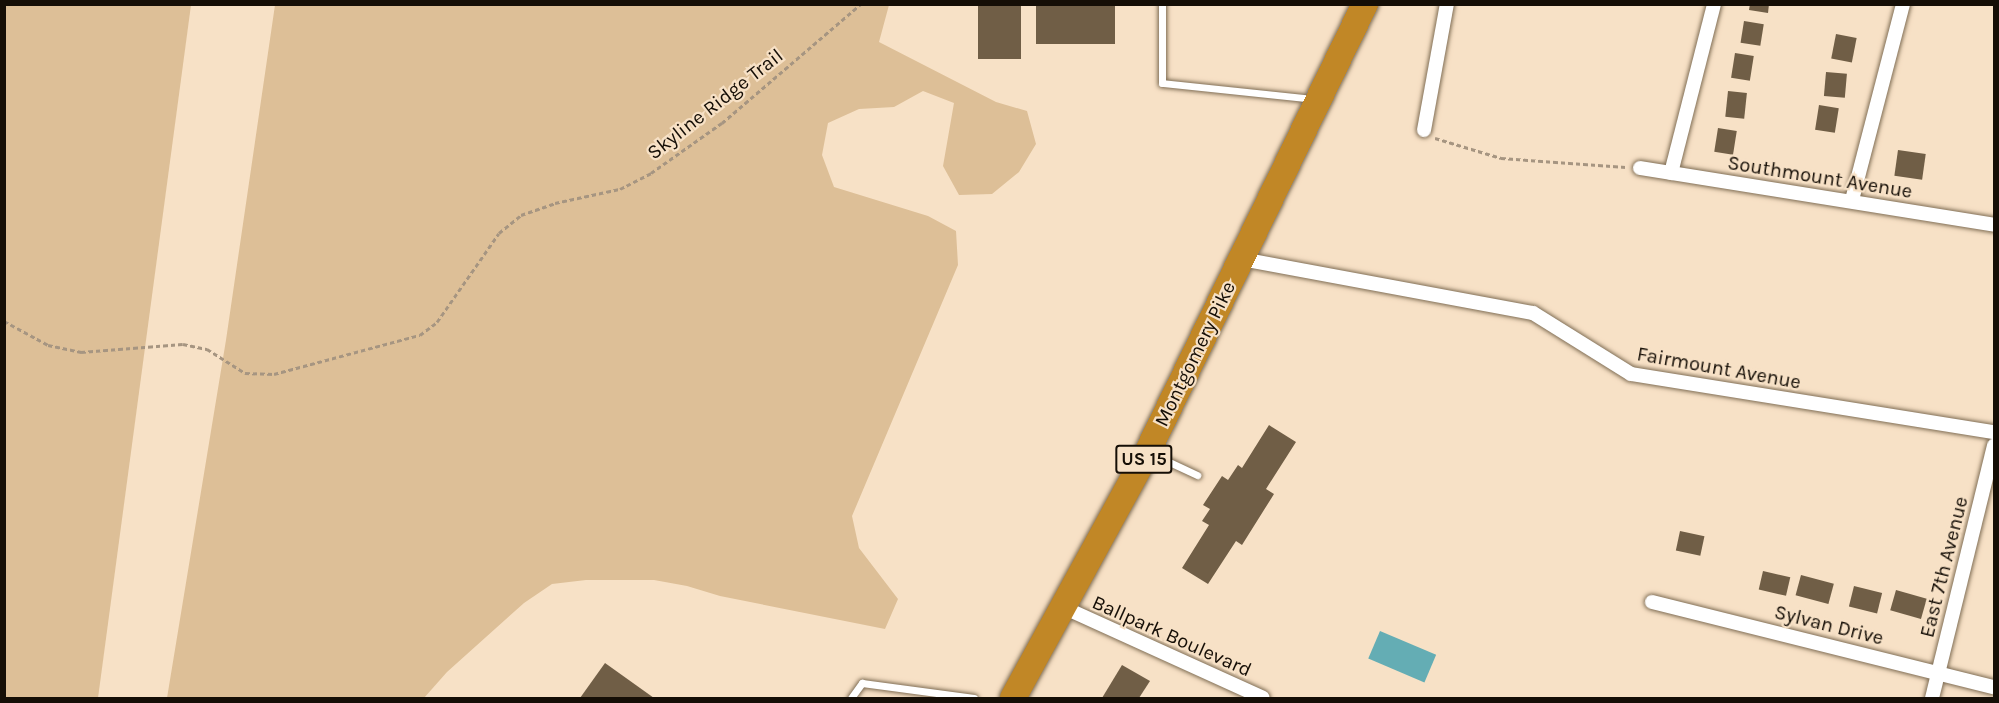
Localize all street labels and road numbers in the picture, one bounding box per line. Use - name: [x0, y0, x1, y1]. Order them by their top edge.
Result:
- street label: Skyline Ridge Trail: [642, 44, 788, 164]
- street label: Southmount Avenue: [1726, 151, 1914, 203]
- street label: Montgomery Pike: [1149, 278, 1241, 430]
- street label: Fairmount Avenue: [1635, 342, 1803, 394]
- road number: US 15: [1114, 444, 1174, 474]
- street label: East 7th Avenue: [1915, 494, 1973, 640]
- street label: Ballpark Boulevard: [1089, 590, 1255, 682]
- street label: Sylvan Drive: [1772, 600, 1886, 650]

